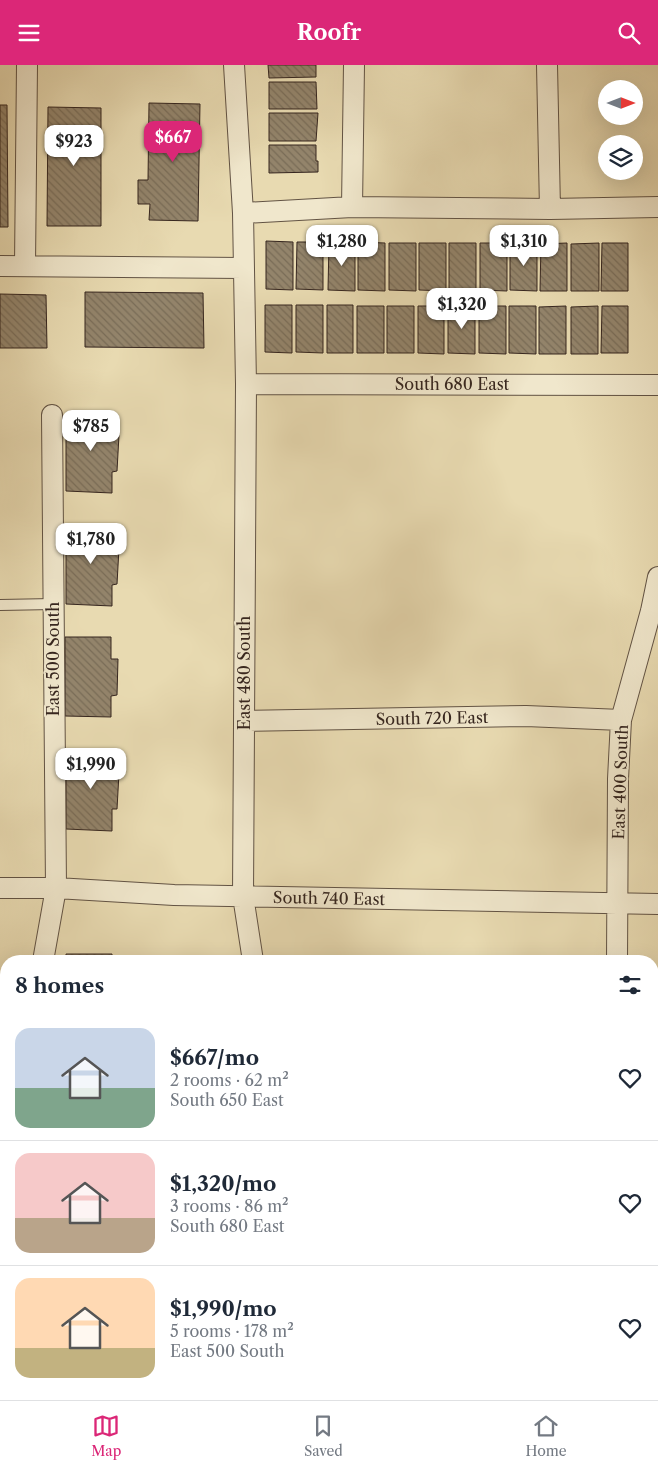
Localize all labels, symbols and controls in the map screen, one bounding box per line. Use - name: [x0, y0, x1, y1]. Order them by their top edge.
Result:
- icon: menu: [15, 19, 43, 47]
- text: Roofr: [297, 19, 361, 46]
- icon: search: [615, 19, 643, 47]
- north arrow: [598, 80, 642, 125]
- map controls: [598, 80, 643, 180]
- pin: $667: [143, 121, 203, 163]
- pin: $923: [44, 124, 104, 167]
- text: $667: [155, 127, 191, 147]
- text: $923: [56, 131, 92, 151]
- button: layers: [598, 135, 643, 180]
- pin: $1,280: [301, 225, 383, 267]
- pin: $1,310: [483, 225, 565, 267]
- text: $1,280: [317, 231, 367, 251]
- text: $1,310: [501, 231, 547, 251]
- pin: $1,320: [421, 287, 503, 330]
- text: $1,320: [437, 294, 487, 314]
- street label: South 680 East: [395, 374, 510, 394]
- pin: $785: [61, 409, 121, 452]
- text: $785: [73, 416, 109, 436]
- pin: $1,780: [50, 523, 132, 565]
- text: $1,780: [67, 529, 115, 549]
- street label: East 500 South: [43, 602, 63, 716]
- street label: East 480 South: [234, 616, 254, 730]
- street label: South 720 East: [375, 707, 489, 729]
- street label: East 400 South: [608, 724, 632, 840]
- pin: $1,990: [50, 747, 132, 790]
- text: $1,990: [66, 754, 116, 774]
- street label: South 740 East: [273, 887, 386, 909]
- icon: filters: [616, 971, 644, 999]
- text: 8 homes: [15, 973, 104, 998]
- text: $667/mo: [170, 1045, 259, 1070]
- icon: home: [55, 1048, 115, 1108]
- icon: heart: [616, 1064, 644, 1092]
- text: 2 rooms · 62 m²: [170, 1070, 289, 1090]
- text: South 650 East: [170, 1090, 284, 1110]
- text: $1,320/mo: [170, 1171, 276, 1196]
- icon: home: [55, 1173, 115, 1233]
- icon: heart: [616, 1189, 644, 1217]
- text: 3 rooms · 86 m²: [170, 1196, 289, 1216]
- text: South 680 East: [170, 1216, 284, 1236]
- text: $1,990/mo: [170, 1296, 277, 1321]
- icon: home: [55, 1298, 115, 1358]
- icon: heart: [616, 1314, 644, 1342]
- text: 5 rooms · 178 m²: [170, 1321, 294, 1341]
- text: East 500 South: [170, 1341, 284, 1361]
- tab: Map: [91, 1412, 121, 1460]
- tab: Saved: [304, 1412, 343, 1460]
- tab: Home: [526, 1412, 567, 1460]

